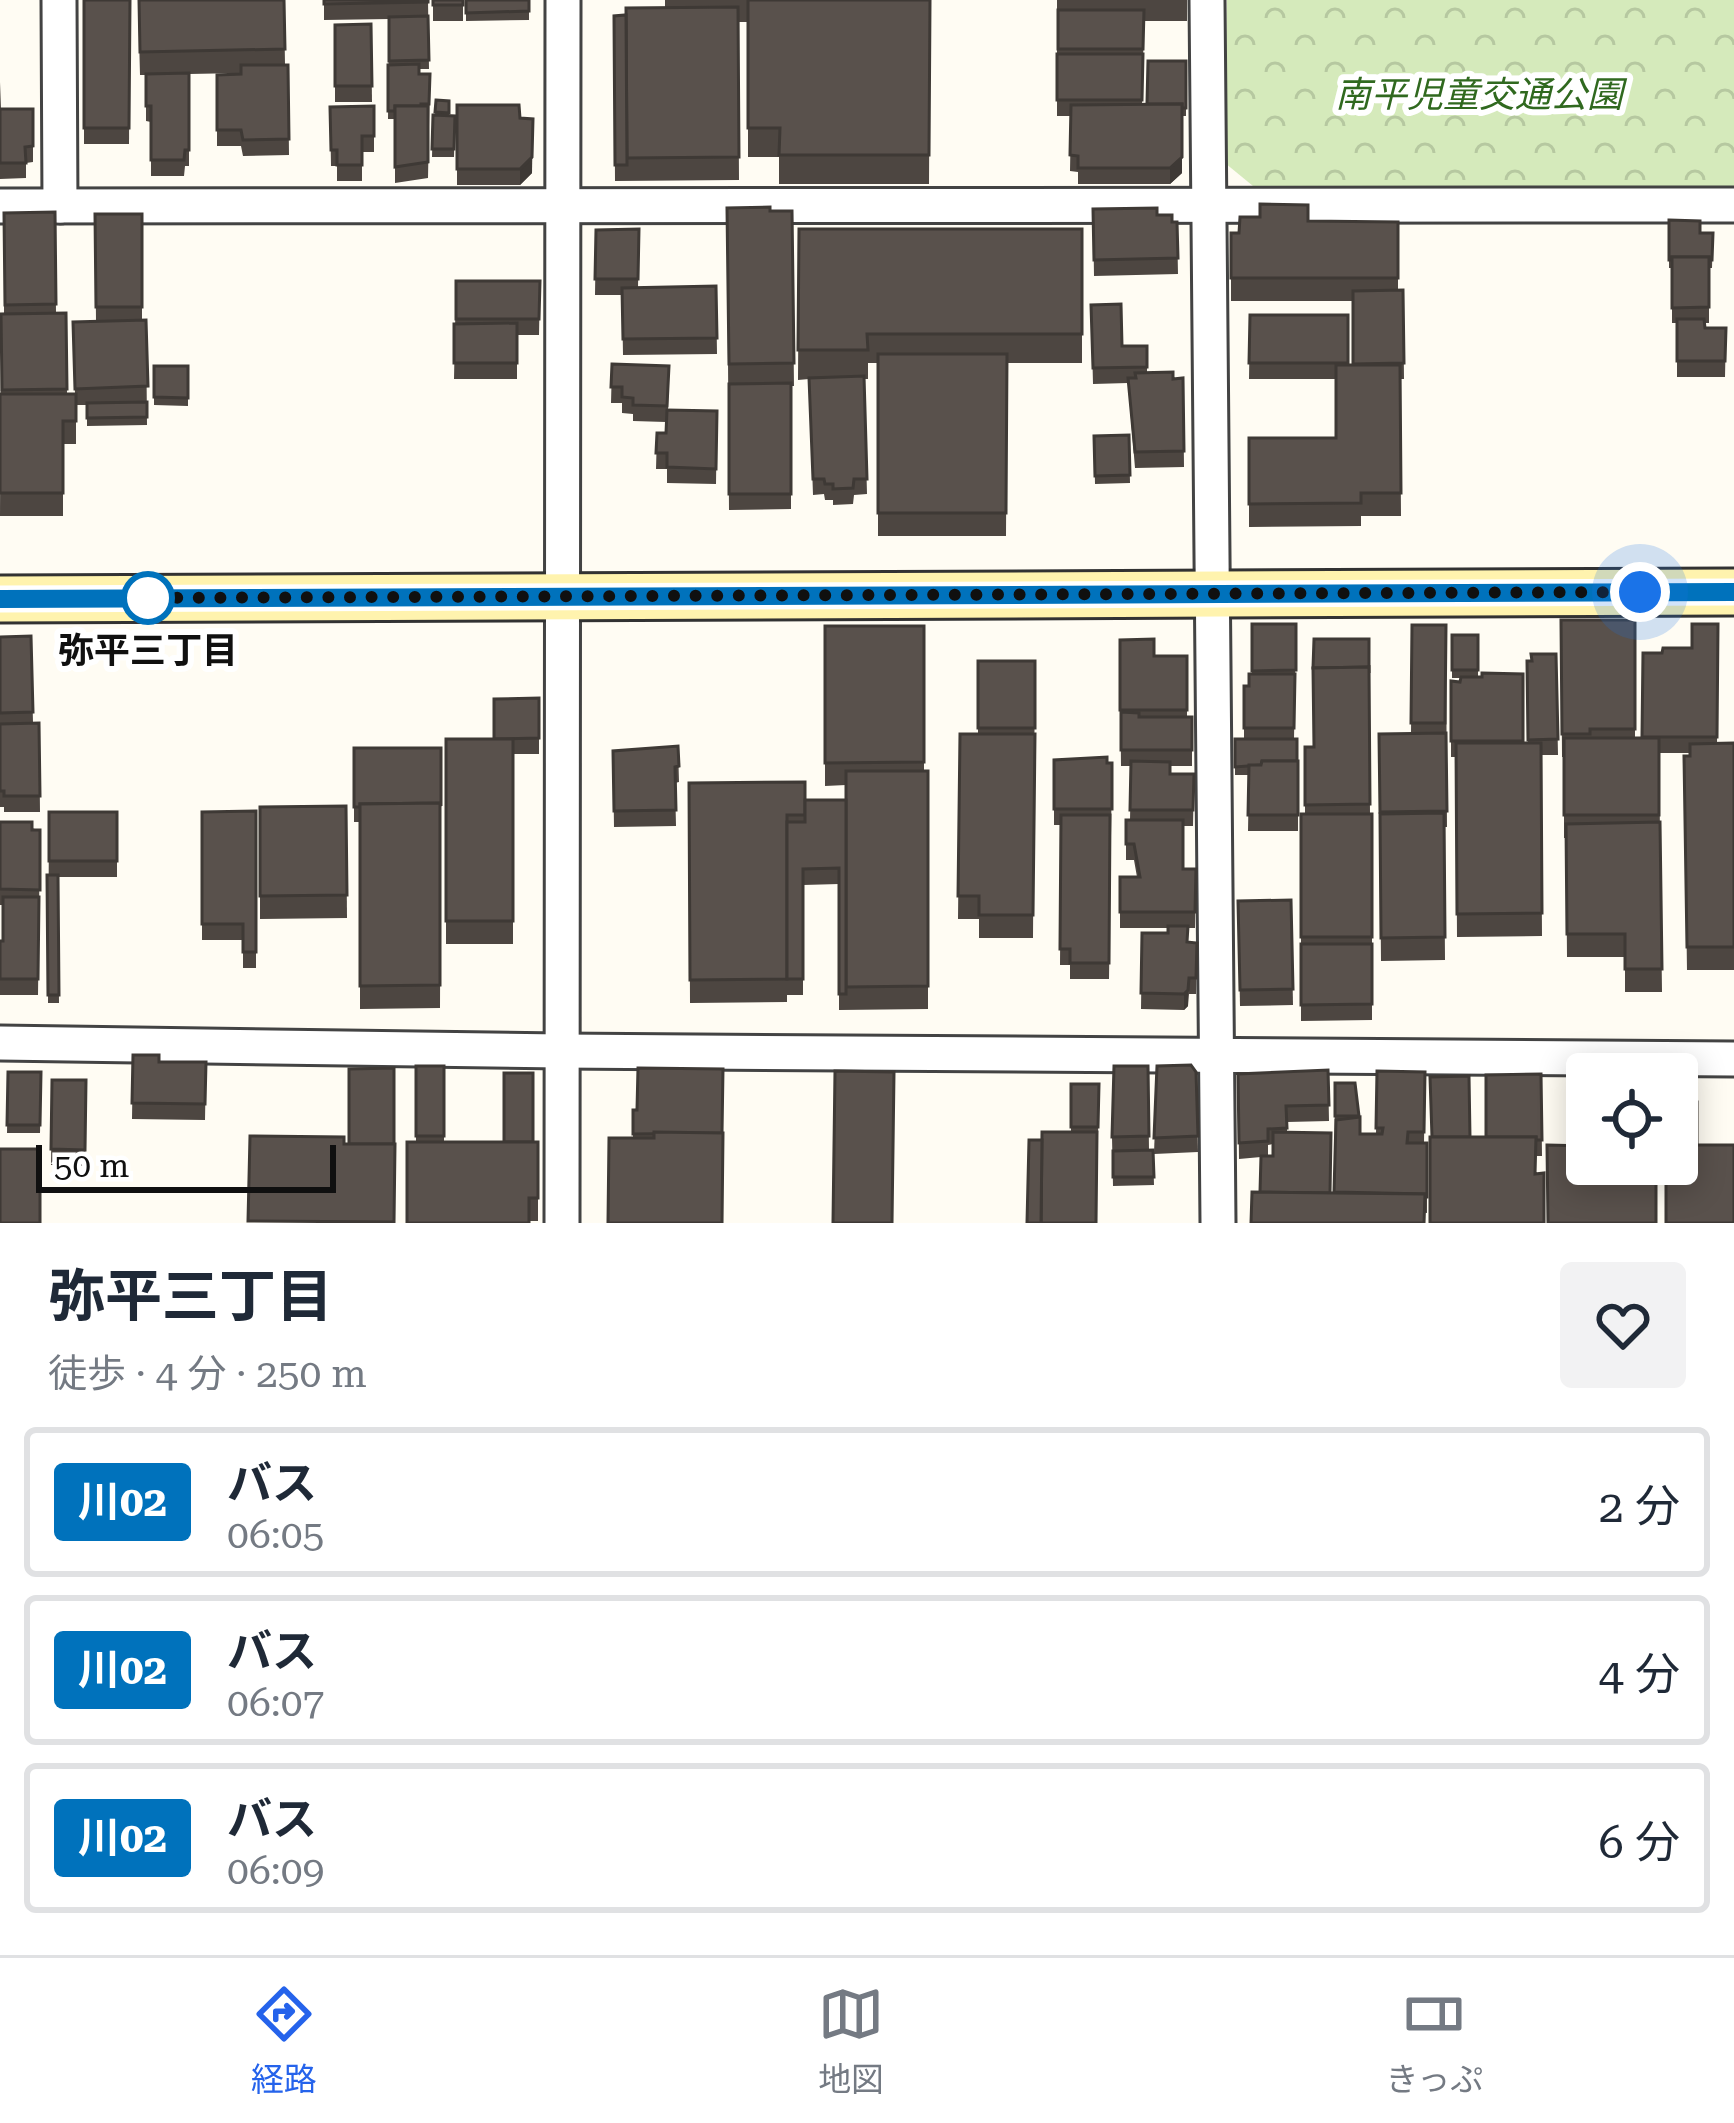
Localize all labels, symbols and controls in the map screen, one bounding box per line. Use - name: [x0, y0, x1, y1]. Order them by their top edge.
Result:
- park label: 南平児童交通公園: [1335, 74, 1628, 116]
- your location: [1610, 562, 1670, 622]
- marker: 弥平三丁目: [123, 573, 173, 623]
- place label: 弥平三丁目: [58, 630, 238, 672]
- map controls: [1566, 1053, 1698, 1185]
- button: locate: [1566, 1053, 1698, 1185]
- scale bar: [36, 1139, 336, 1192]
- text: 50 m: [54, 1146, 129, 1185]
- button: heart: [1560, 1262, 1686, 1388]
- text: 弥平三丁目: [48, 1263, 333, 1330]
- text: 徒歩 · 4 分 · 250 m: [48, 1351, 367, 1397]
- text: バス: [227, 1457, 317, 1510]
- text: 川02: [78, 1477, 167, 1526]
- text: 2 分: [1598, 1480, 1680, 1533]
- text: 06:05: [227, 1512, 324, 1558]
- text: バス: [227, 1625, 317, 1678]
- text: 川02: [78, 1645, 167, 1694]
- text: 4 分: [1598, 1648, 1680, 1701]
- text: 06:07: [227, 1680, 324, 1726]
- text: バス: [227, 1793, 317, 1846]
- text: 川02: [78, 1813, 167, 1862]
- text: 6 分: [1598, 1816, 1680, 1869]
- text: 06:09: [227, 1848, 324, 1894]
- tab: 経路: [251, 1981, 317, 2101]
- tab: 地図: [818, 1981, 884, 2101]
- tab: きっぷ: [1386, 1981, 1483, 2101]

